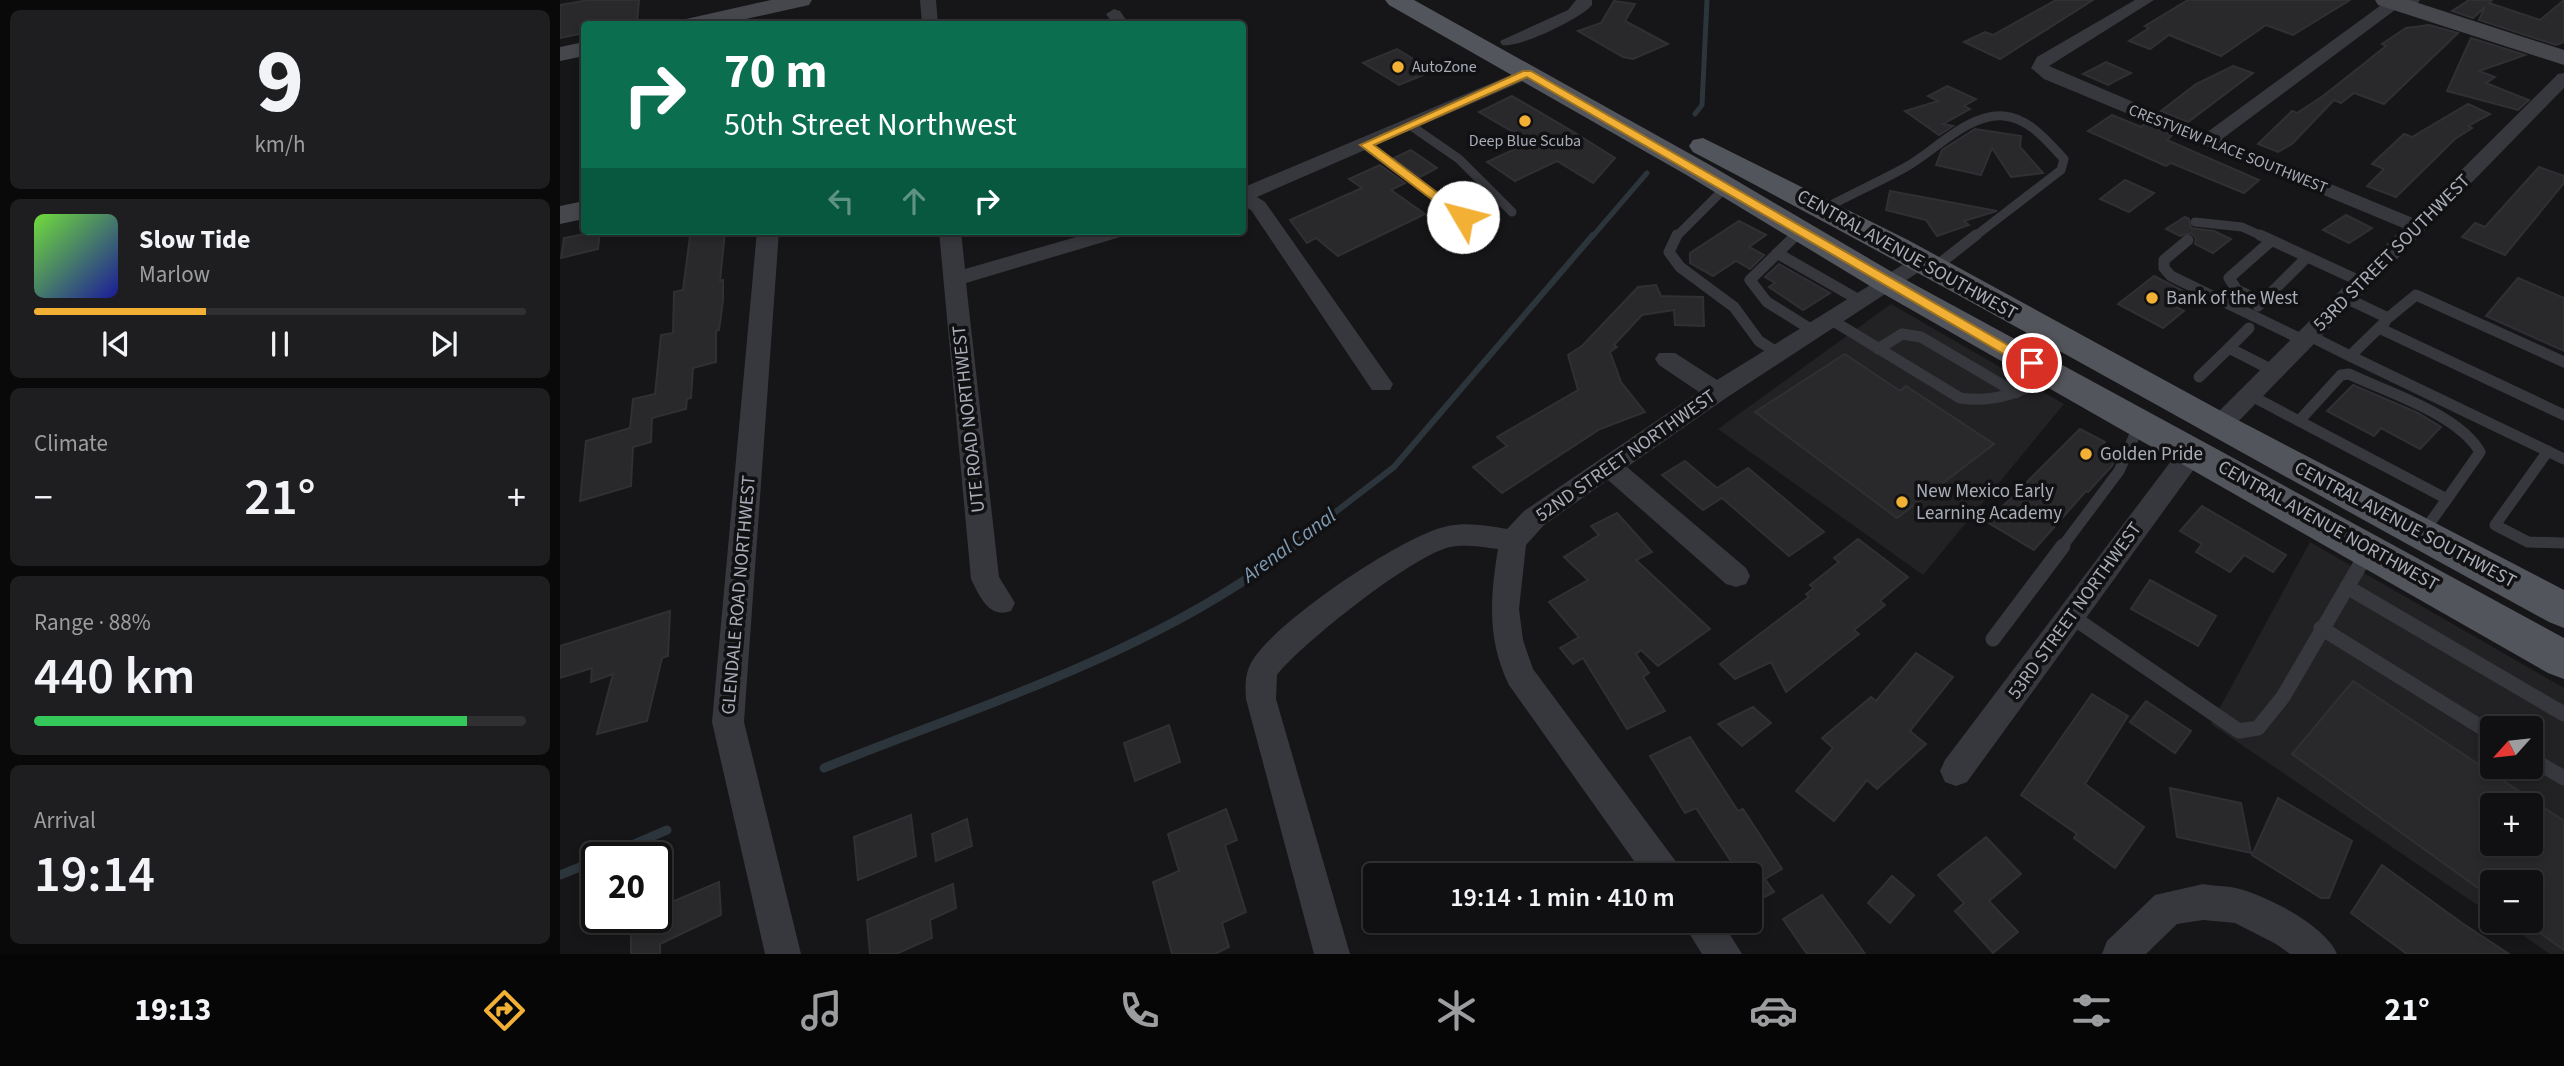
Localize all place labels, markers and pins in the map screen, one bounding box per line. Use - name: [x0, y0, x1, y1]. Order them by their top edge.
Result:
- place label: AutoZone: [1412, 56, 1477, 78]
- marker: AutoZone: [1390, 59, 1406, 75]
- marker: Deep Blue Scuba: [1517, 113, 1533, 129]
- place label: Deep Blue Scuba: [1469, 130, 1581, 152]
- place label: Bank of the West: [2166, 285, 2299, 312]
- marker: Bank of the West: [2144, 290, 2160, 306]
- pin: [2002, 333, 2062, 393]
- place label: Golden Pride: [2100, 441, 2203, 468]
- marker: Golden Pride: [2078, 446, 2094, 462]
- place label: New Mexico Early Learning Academy: [1916, 478, 2062, 527]
- marker: New Mexico Early Learning Academy: [1894, 494, 1910, 510]

